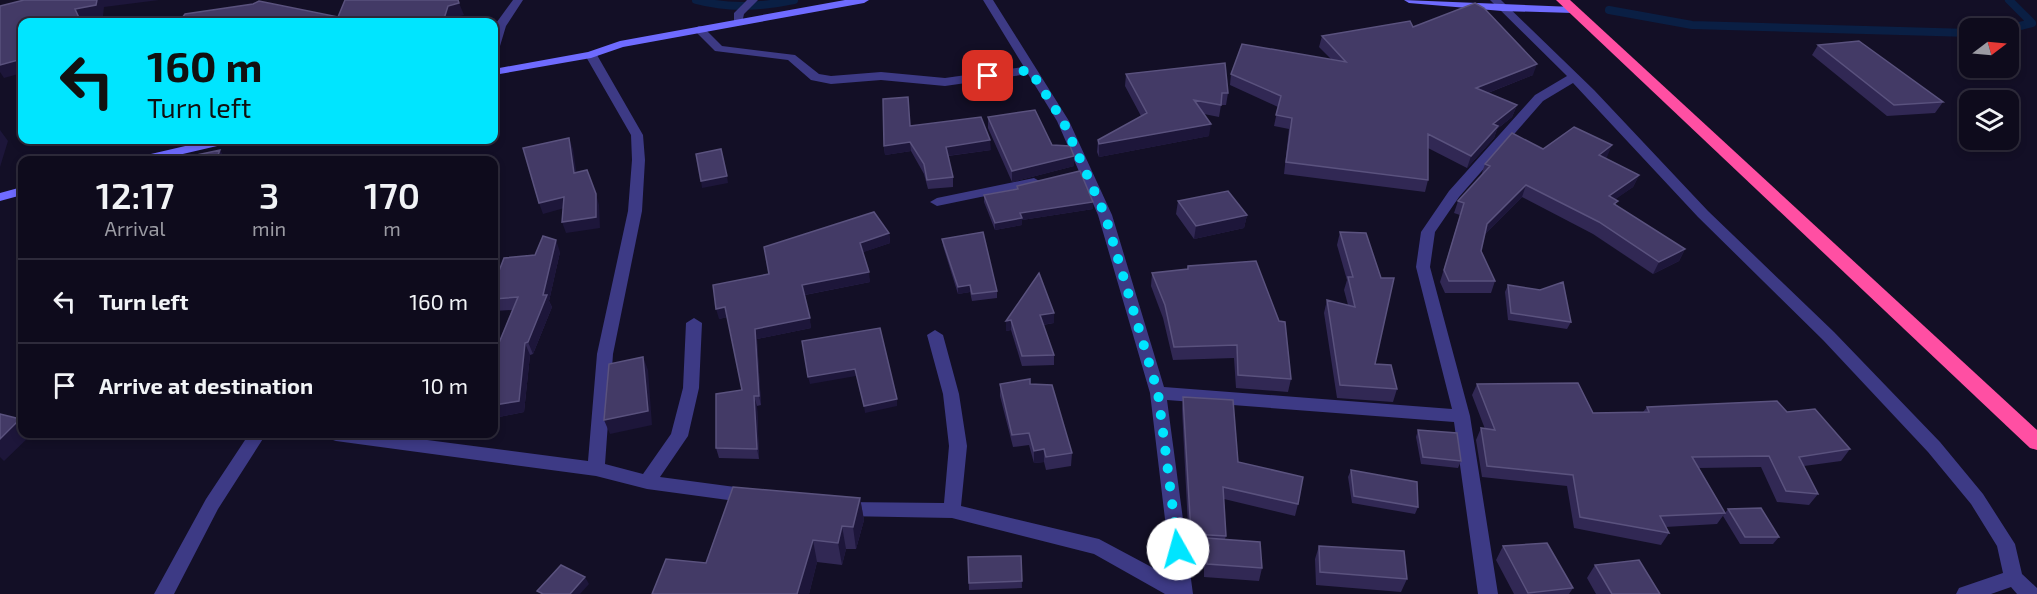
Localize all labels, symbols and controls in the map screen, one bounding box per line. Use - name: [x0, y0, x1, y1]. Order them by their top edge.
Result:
- north arrow: [1959, 18, 2019, 78]
- map controls: [1959, 18, 2019, 150]
- text: 160 m: [147, 40, 263, 90]
- icon: left: [48, 42, 126, 120]
- pin: [962, 50, 1013, 101]
- icon: arrive: [971, 59, 1004, 92]
- button: layers: [1959, 90, 2019, 150]
- text: Turn left: [147, 91, 251, 123]
- text: 12:17: [96, 173, 174, 216]
- text: 3: [259, 173, 279, 216]
- text: 170: [364, 173, 420, 216]
- text: Arrival: [105, 216, 165, 240]
- text: min: [252, 216, 286, 240]
- text: m: [383, 216, 401, 240]
- icon: left: [48, 285, 81, 318]
- text: Turn left: [99, 288, 188, 314]
- text: 160 m: [409, 288, 468, 314]
- icon: arrive: [48, 369, 81, 402]
- text: Arrive at destination: [99, 372, 313, 398]
- text: 10 m: [422, 372, 468, 398]
- position arrow: [1146, 517, 1210, 581]

